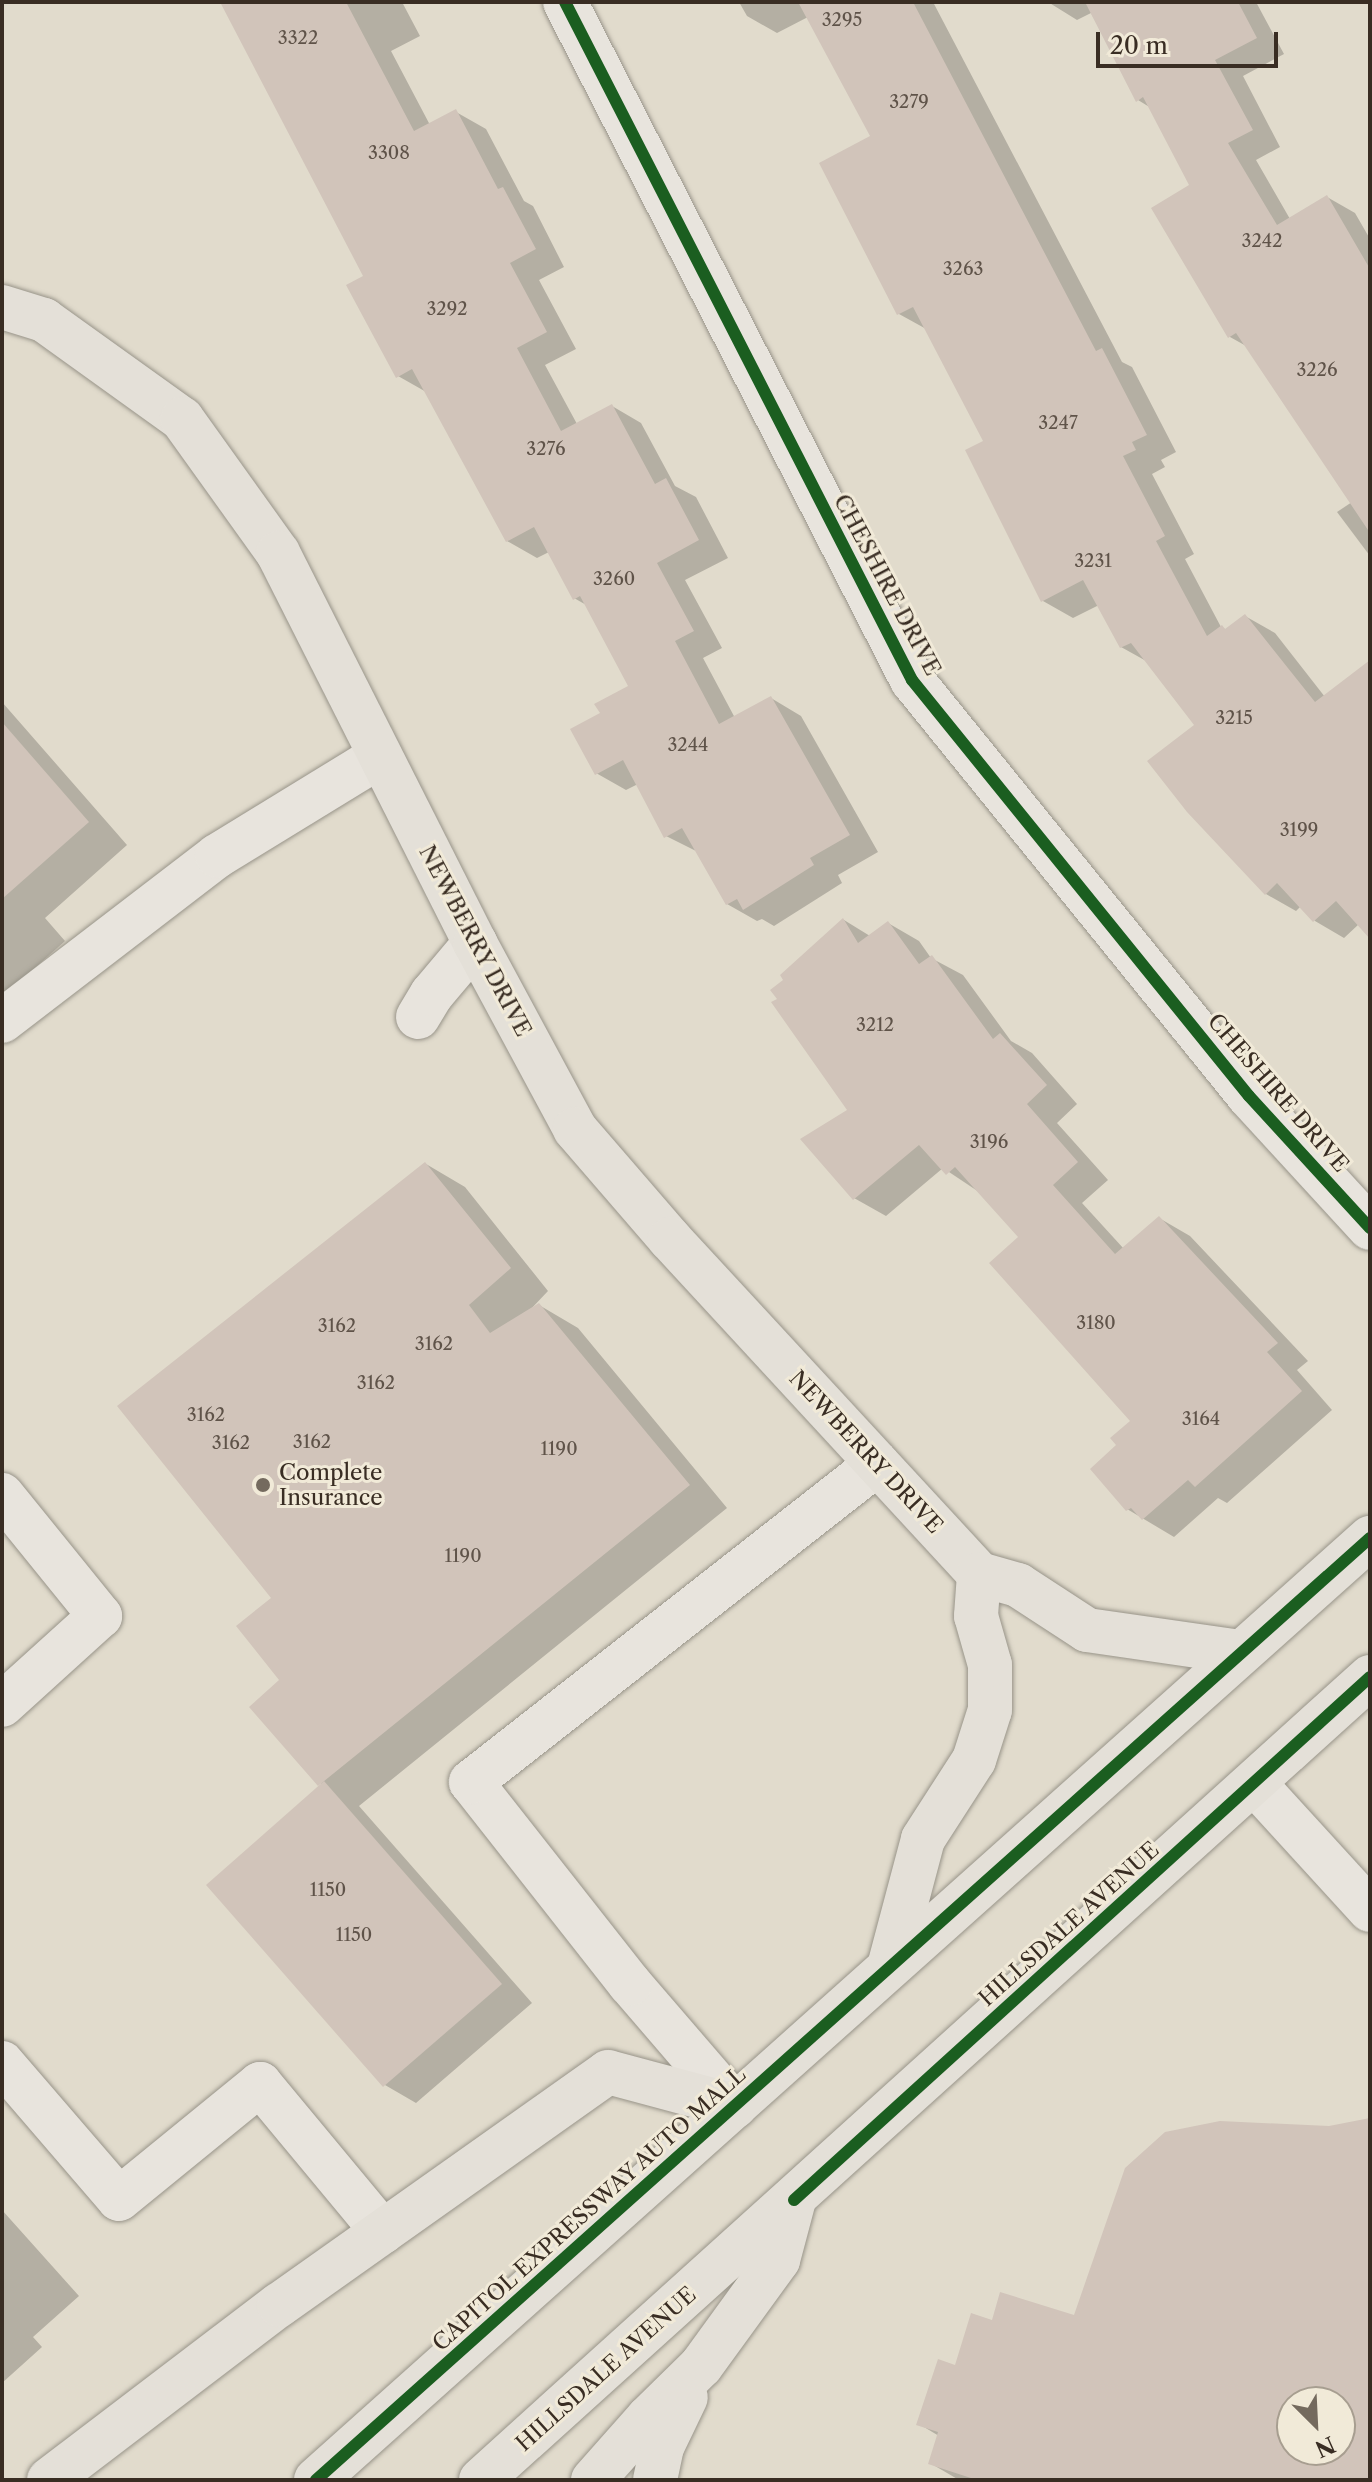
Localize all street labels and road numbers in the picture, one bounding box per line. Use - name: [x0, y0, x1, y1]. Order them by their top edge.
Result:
- street label: CHESHIRE DRIVE: [828, 490, 946, 680]
- street label: NEWBERRY DRIVE: [413, 841, 537, 1041]
- street label: CHESHIRE DRIVE: [1202, 1008, 1354, 1178]
- street label: NEWBERRY DRIVE: [784, 1365, 948, 1539]
- street label: HILLSDALE AVENUE: [973, 1836, 1165, 2012]
- street label: CAPITOL EXPRESSWAY AUTO MALL: [426, 2061, 752, 2357]
- street label: HILLSDALE AVENUE: [510, 2281, 702, 2457]

